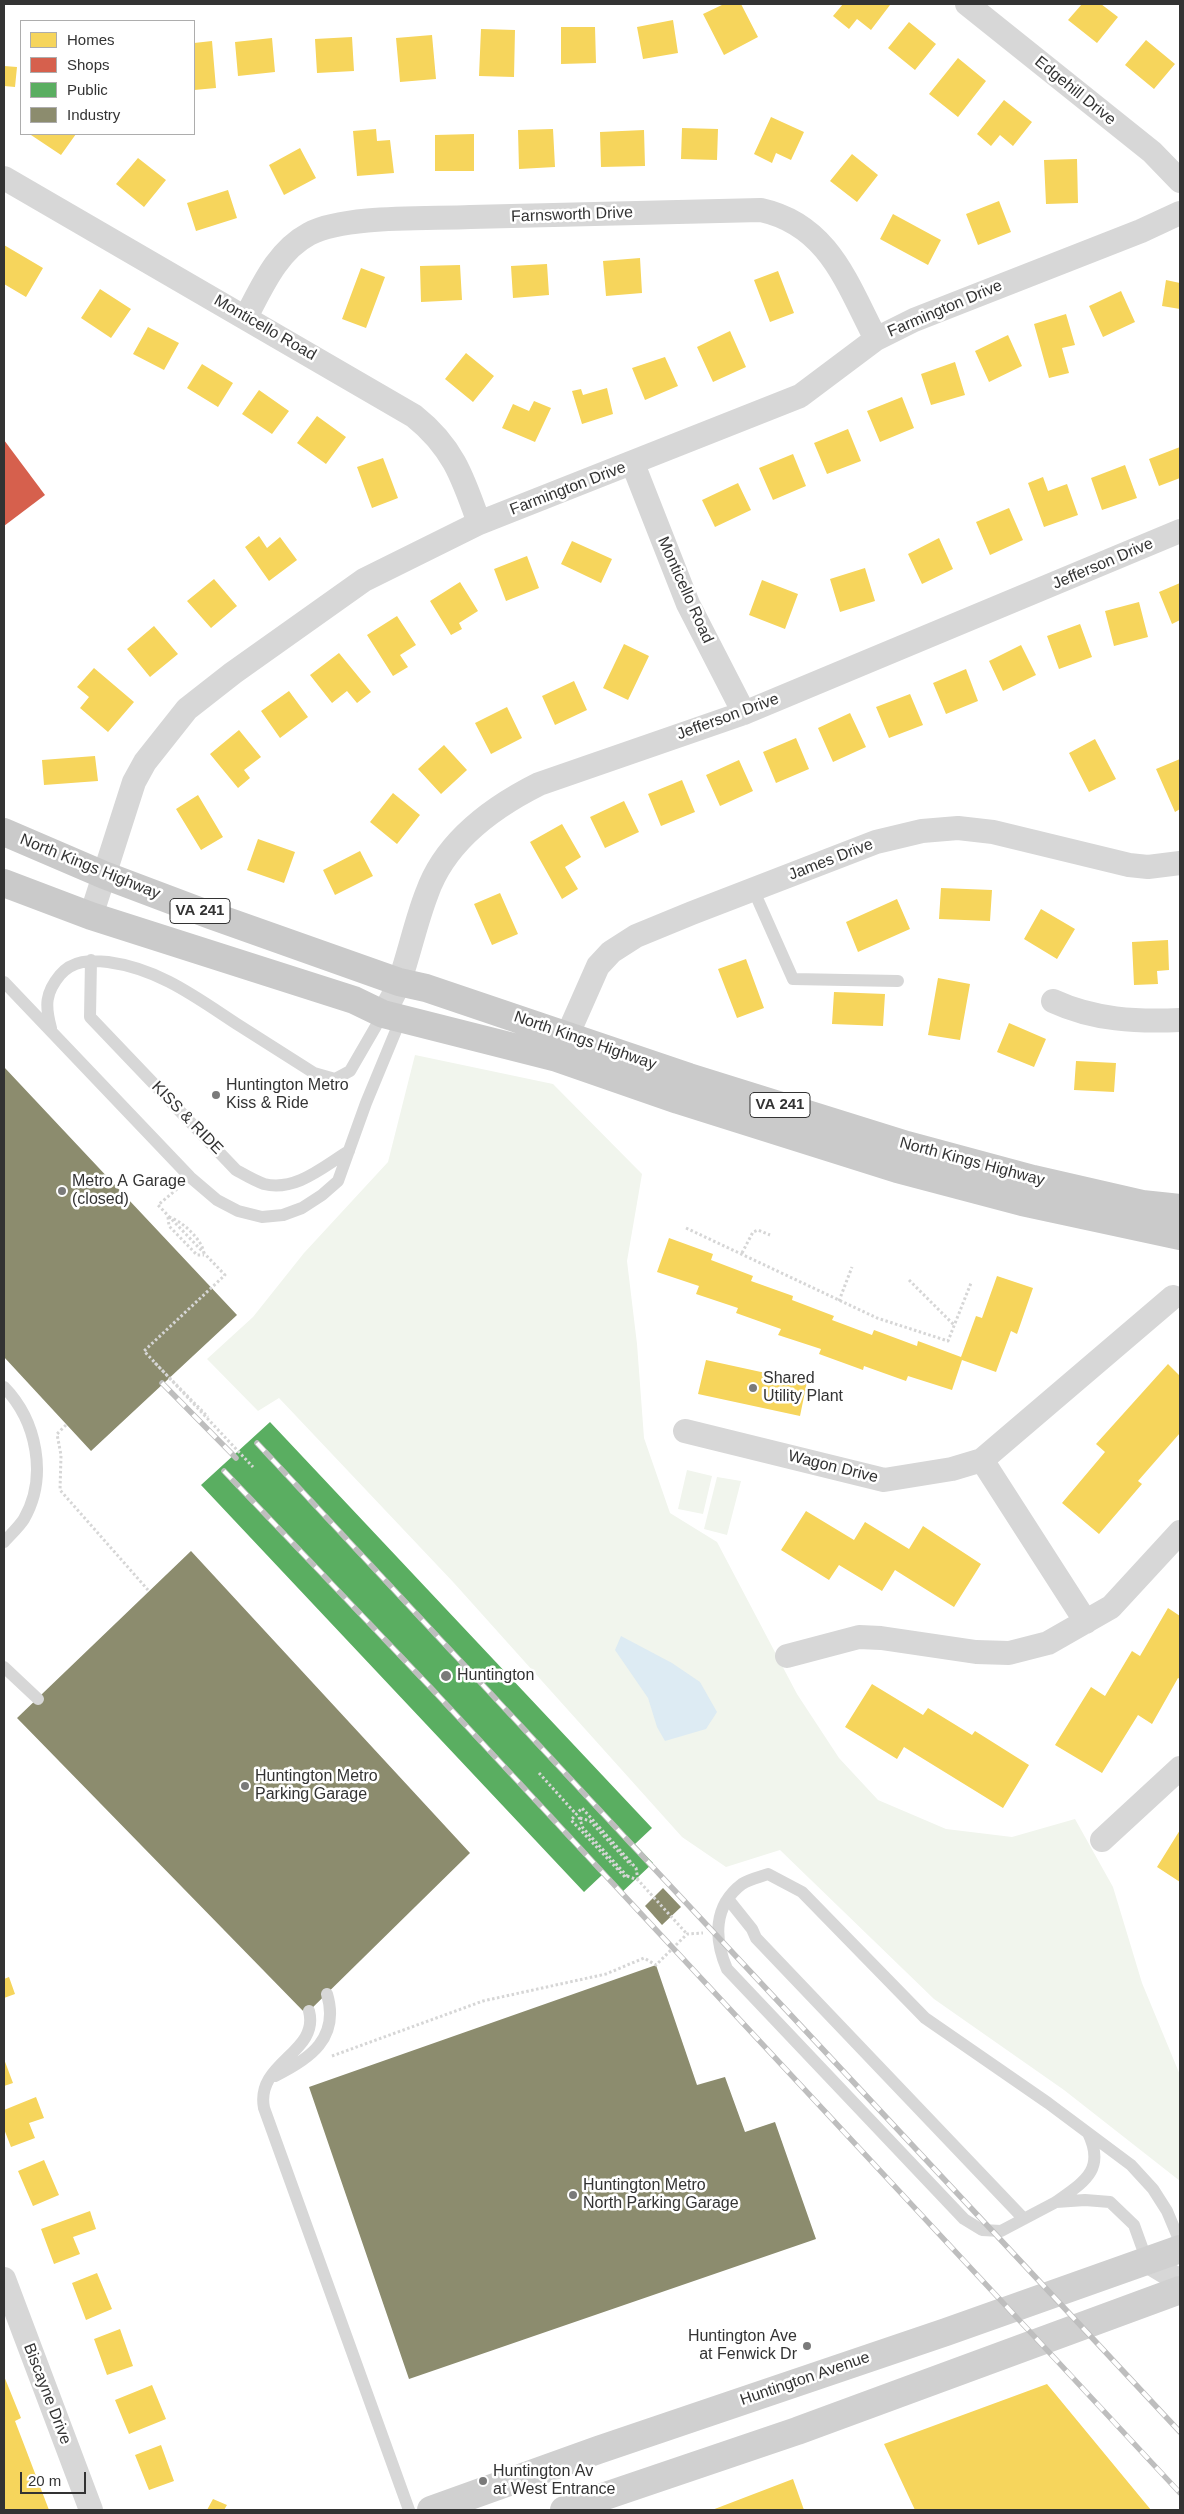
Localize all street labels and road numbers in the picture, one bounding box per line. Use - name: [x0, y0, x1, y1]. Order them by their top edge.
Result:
- street label: Edgehill Drive: [1031, 52, 1119, 130]
- street label: Farnsworth Drive: [511, 203, 633, 227]
- street label: Farmington Drive: [885, 276, 1005, 342]
- street label: Monticello Road: [211, 291, 319, 365]
- street label: Farmington Drive: [507, 458, 629, 520]
- street label: Monticello Road: [653, 534, 717, 646]
- street label: Jefferson Drive: [1050, 534, 1156, 594]
- street label: Jefferson Drive: [674, 690, 782, 744]
- street label: North Kings Highway: [17, 830, 163, 904]
- street label: James Drive: [786, 835, 876, 885]
- road number: VA 241: [170, 898, 230, 924]
- street label: North Kings Highway: [511, 1008, 659, 1074]
- street label: KISS & RIDE: [147, 1077, 227, 1159]
- road number: VA 241: [750, 1092, 810, 1118]
- street label: North Kings Highway: [897, 1133, 1047, 1191]
- street label: Wagon Drive: [786, 1447, 880, 1487]
- street label: Biscayne Drive: [19, 2341, 75, 2447]
- street label: Huntington Avenue: [738, 2348, 872, 2410]

